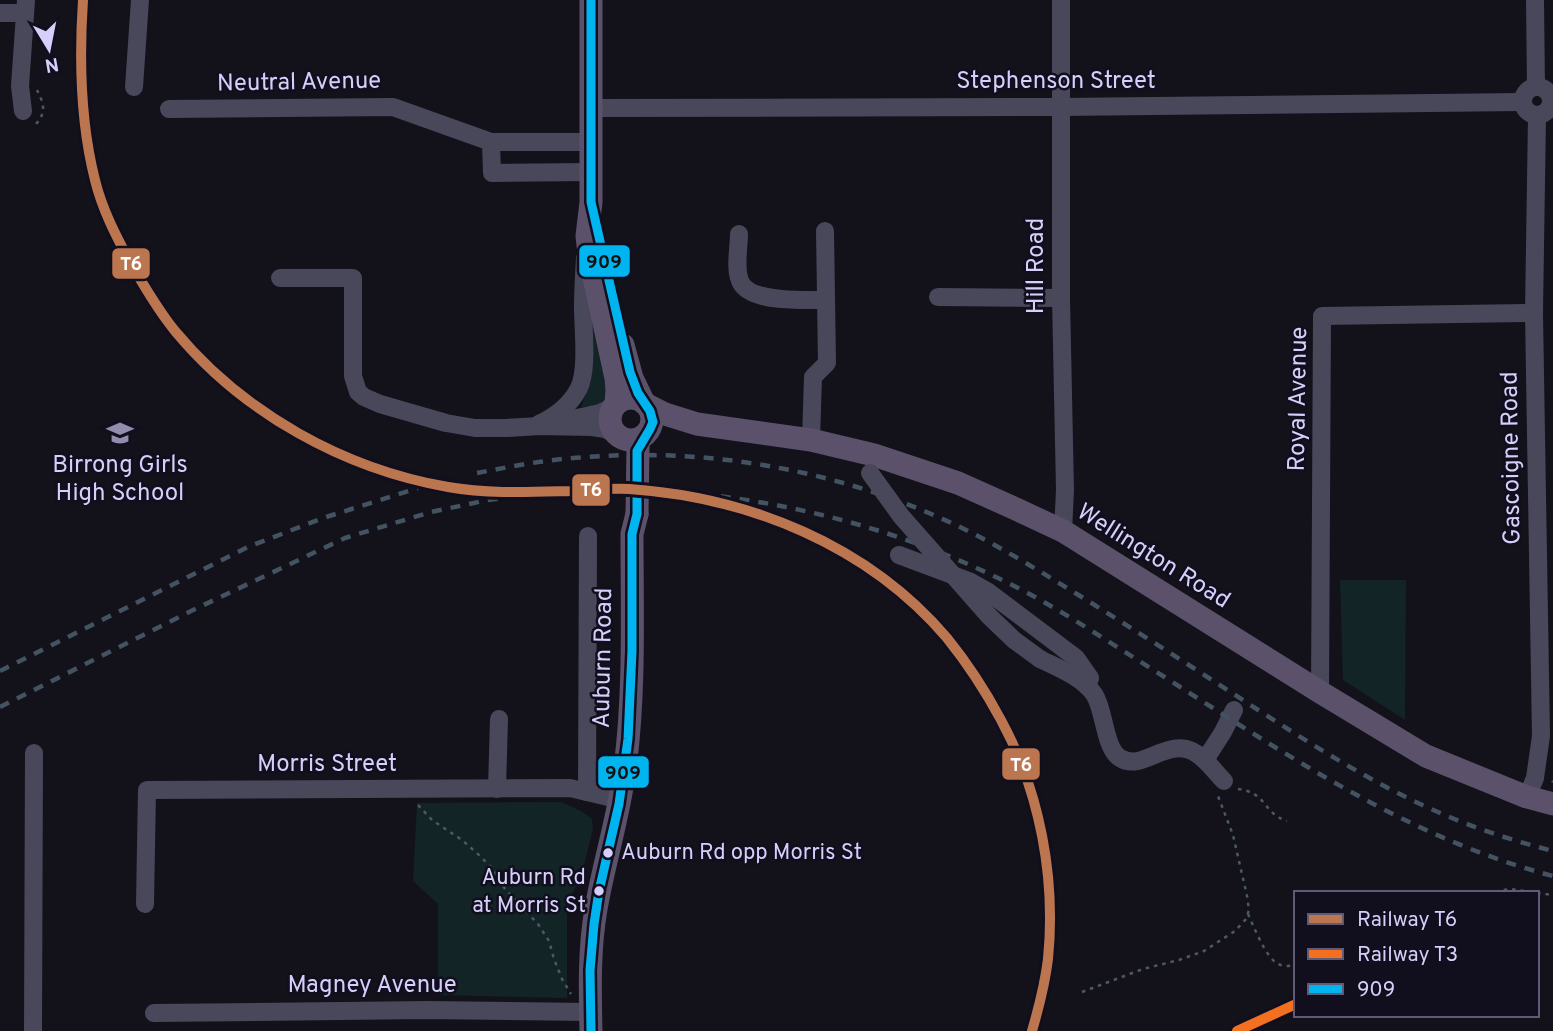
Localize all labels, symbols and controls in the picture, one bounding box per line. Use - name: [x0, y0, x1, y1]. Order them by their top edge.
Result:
- north arrow: [14, 14, 84, 84]
- text: N: [43, 51, 60, 77]
- street label: Neutral Avenue: [217, 67, 381, 99]
- street label: Stephenson Street: [956, 67, 1156, 97]
- street label: Hill Road: [1022, 218, 1052, 314]
- line badge: 909: [578, 244, 631, 278]
- line badge: T6: [111, 247, 151, 280]
- text: 909: [586, 251, 622, 275]
- text: T6: [120, 253, 142, 277]
- street label: Royal Avenue: [1283, 326, 1315, 472]
- street label: Gascoigne Road: [1495, 371, 1529, 545]
- school or university icon: Birrong Girls High School: [105, 418, 135, 448]
- place label: Birrong Girls High School: [52, 451, 188, 509]
- line badge: T6: [571, 473, 611, 507]
- text: T6: [580, 479, 602, 503]
- street label: Wellington Road: [1071, 498, 1235, 616]
- street label: Auburn Road: [588, 587, 620, 729]
- line badge: T6: [1001, 747, 1041, 781]
- street label: Morris Street: [257, 750, 397, 780]
- text: T6: [1010, 754, 1032, 778]
- line badge: 909: [597, 755, 650, 789]
- text: 909: [605, 762, 641, 786]
- place label: Auburn Rd opp Morris St: [621, 840, 862, 867]
- marker: Auburn Rd opp Morris St: [601, 846, 615, 860]
- place label: Auburn Rd at Morris St: [472, 865, 586, 920]
- marker: Auburn Rd at Morris St: [592, 884, 606, 898]
- legend: [1294, 891, 1539, 1017]
- text: Railway T6: [1357, 907, 1457, 934]
- text: Railway T3: [1357, 942, 1458, 969]
- street label: Magney Avenue: [287, 971, 457, 1001]
- text: 909: [1357, 977, 1395, 1004]

